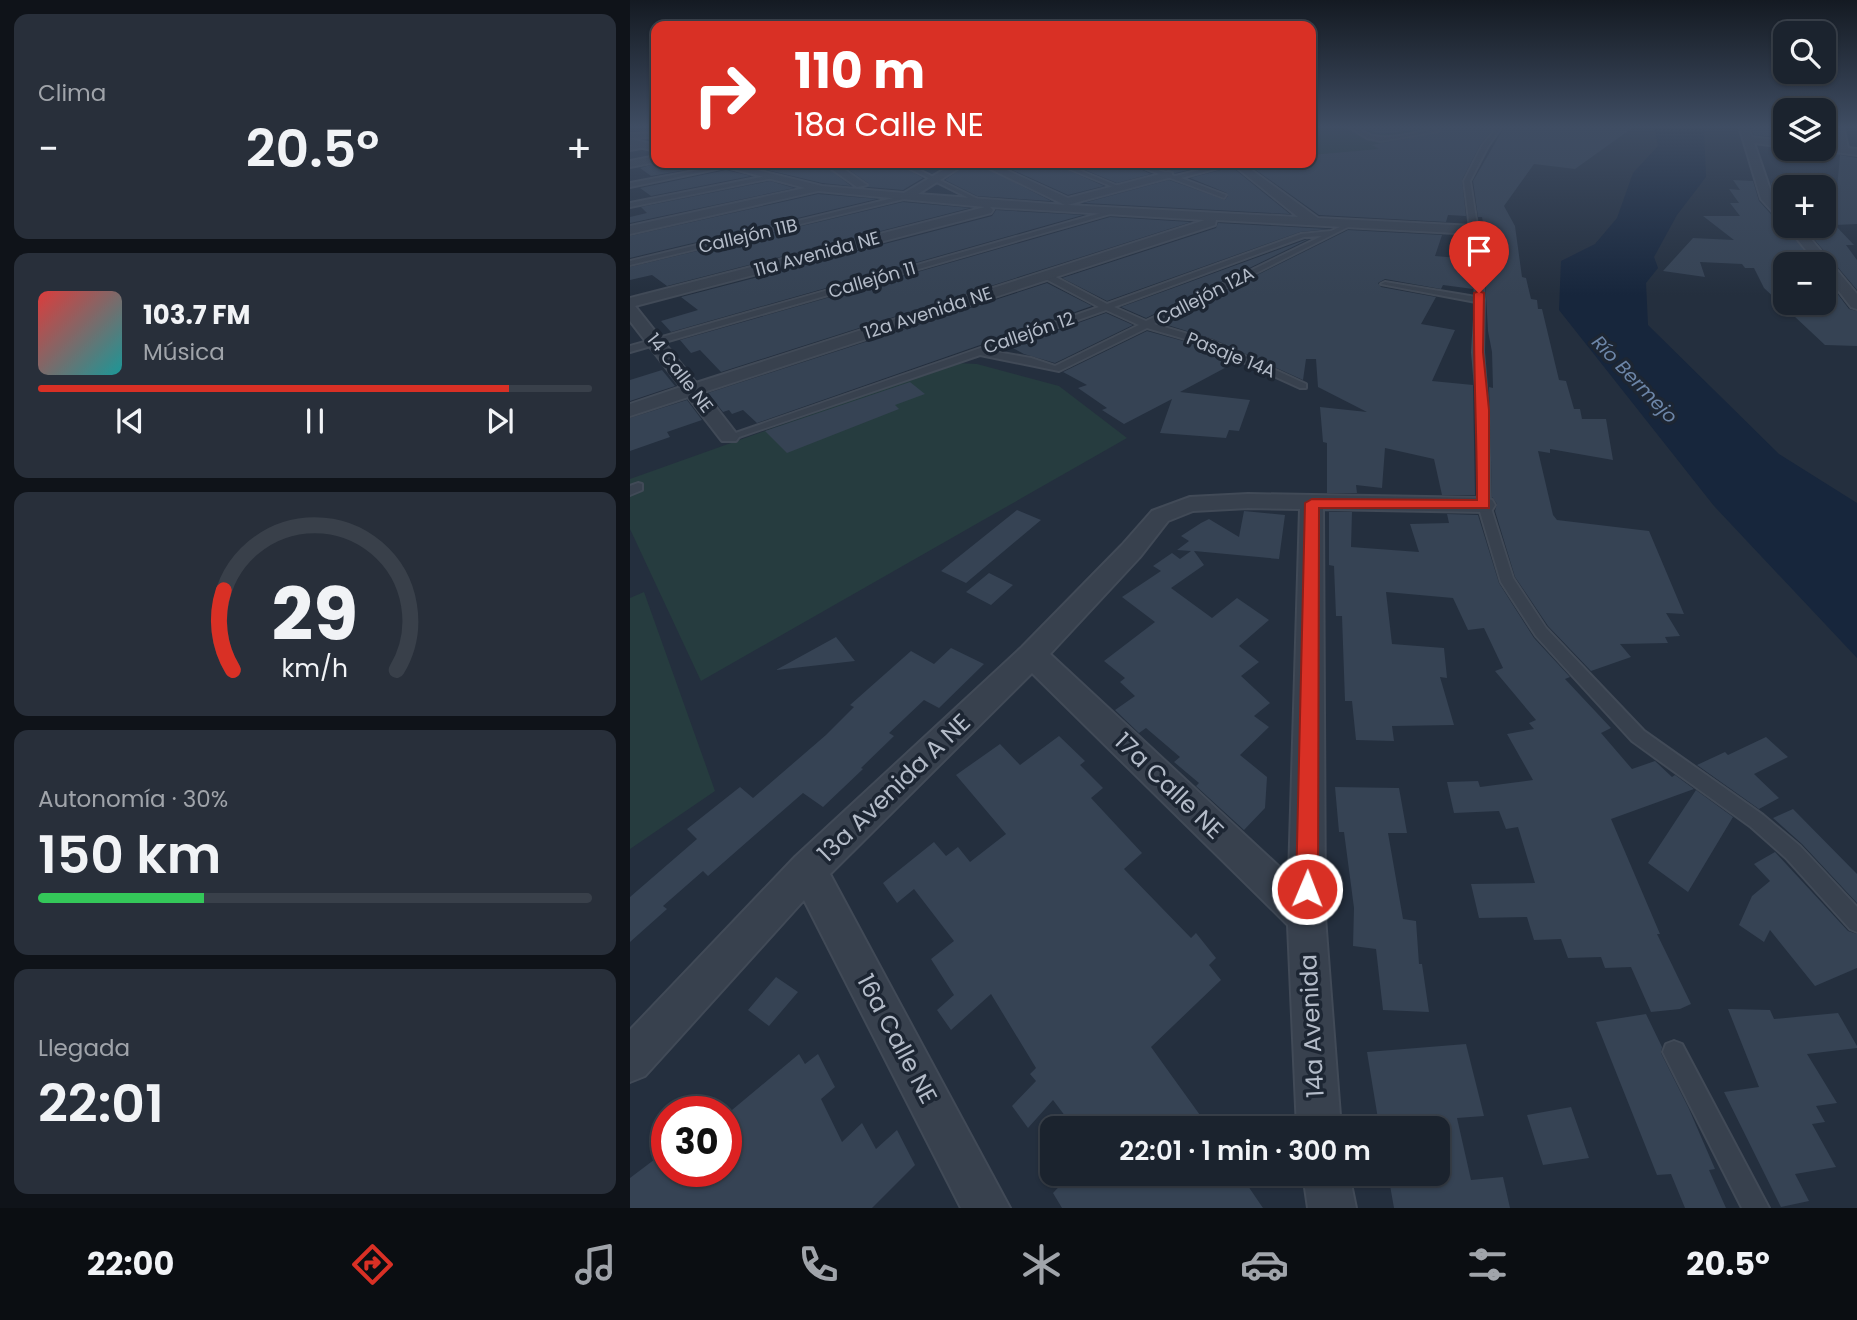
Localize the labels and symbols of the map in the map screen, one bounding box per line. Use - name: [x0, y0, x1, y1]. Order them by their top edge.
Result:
- street label: Callejón 11B: [696, 212, 800, 259]
- pin: [1449, 221, 1509, 293]
- street label: 11a Avenida NE: [751, 225, 882, 282]
- street label: Callejón 11: [825, 255, 919, 304]
- street label: Callejón 12A: [1152, 260, 1258, 331]
- street label: 12a Avenida NE: [861, 280, 995, 345]
- street label: Callejón 12: [980, 305, 1078, 360]
- street label: Pasaje 14A: [1183, 325, 1279, 384]
- street label: 14 Calle NE: [641, 328, 719, 418]
- water label: Río Bermejo: [1586, 329, 1684, 429]
- street label: 13a Avenida A NE: [810, 706, 977, 869]
- street label: 17a Calle NE: [1107, 725, 1231, 846]
- position arrow: [1270, 852, 1344, 926]
- street label: 14a Avenida: [1291, 953, 1332, 1099]
- street label: 16a Calle NE: [849, 968, 945, 1109]
- speed limit sign: 30: [651, 1096, 742, 1187]

